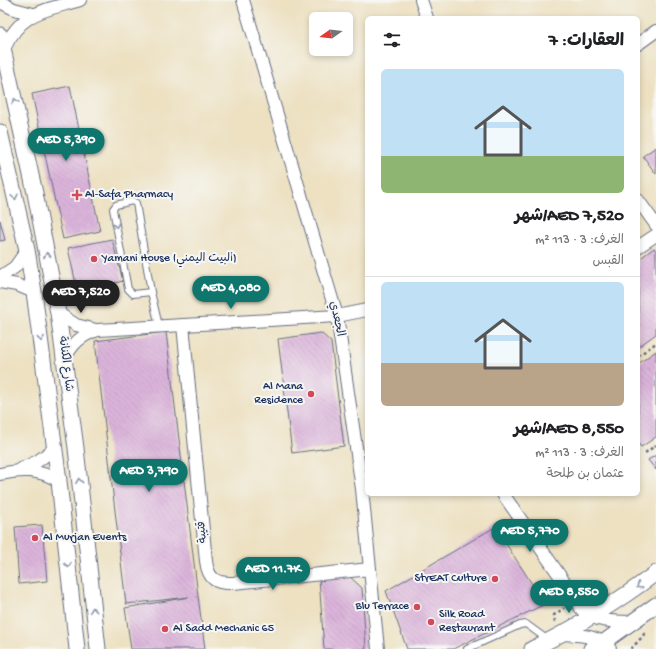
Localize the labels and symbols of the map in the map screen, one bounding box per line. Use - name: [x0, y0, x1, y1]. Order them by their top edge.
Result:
- north arrow: [309, 12, 353, 56]
- one-way arrow: [11, 98, 19, 104]
- pin: AED 5,390: [20, 128, 112, 162]
- place label: Al-Safa Pharmacy: [85, 188, 173, 202]
- marker: Al-Safa Pharmacy: [72, 190, 82, 200]
- one-way arrow: [10, 194, 18, 201]
- one-way arrow: [111, 222, 120, 229]
- one-way arrow: [43, 252, 52, 259]
- place label: Yamani House (البيت اليمني): [101, 252, 237, 268]
- marker: Yamani House (البيت اليمني): [89, 254, 99, 264]
- pin: AED 4,080: [185, 276, 277, 310]
- pin: AED 7,520: [35, 280, 127, 314]
- street label: الجعدي: [325, 300, 347, 338]
- street label: شارع الكنانة: [55, 335, 75, 393]
- one-way arrow: [36, 336, 44, 342]
- place label: Al Mana Residence: [254, 380, 304, 408]
- marker: Al Mana Residence: [306, 389, 316, 399]
- pin: AED 3,790: [103, 459, 195, 493]
- one-way arrow: [75, 478, 84, 484]
- pin: AED 5,770: [484, 519, 576, 553]
- street label: قتيبة: [195, 520, 211, 544]
- place label: Al Murjan Events: [43, 531, 127, 545]
- marker: Al Murjan Events: [30, 533, 40, 543]
- pin: AED 11.7K: [227, 557, 319, 591]
- one-way arrow: [64, 562, 73, 568]
- place label: StrEAT Culture: [415, 572, 488, 586]
- marker: StrEAT Culture: [490, 574, 500, 584]
- pin: AED 8,550: [523, 580, 615, 614]
- one-way arrow: [636, 581, 643, 589]
- place label: Blu Terrace: [355, 600, 410, 614]
- marker: Blu Terrace: [412, 602, 422, 612]
- one-way arrow: [89, 607, 98, 613]
- place label: Silk Road Restaurant: [439, 608, 496, 636]
- marker: Silk Road Restaurant: [426, 617, 436, 627]
- place label: Al Sadd Mechanic 65: [173, 622, 274, 636]
- marker: Al Sadd Mechanic 65: [160, 624, 170, 634]

